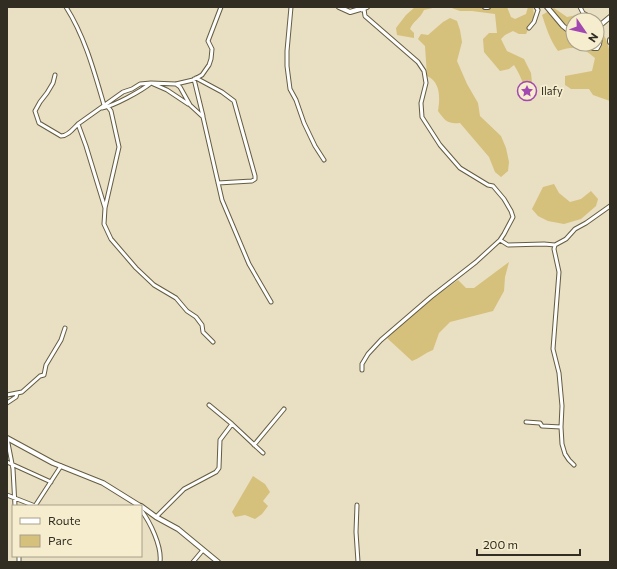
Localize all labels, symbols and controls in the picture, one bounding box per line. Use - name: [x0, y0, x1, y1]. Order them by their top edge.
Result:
- north arrow: [565, 12, 605, 52]
- text: N: [586, 31, 601, 45]
- place icon: Ilafy: [516, 80, 538, 102]
- place label: Ilafy: [541, 84, 563, 97]
- legend: [12, 505, 142, 557]
- text: Route: [48, 513, 81, 527]
- scale bar: [477, 531, 580, 557]
- text: Parc: [48, 533, 72, 547]
- text: 200 m: [483, 537, 518, 551]

